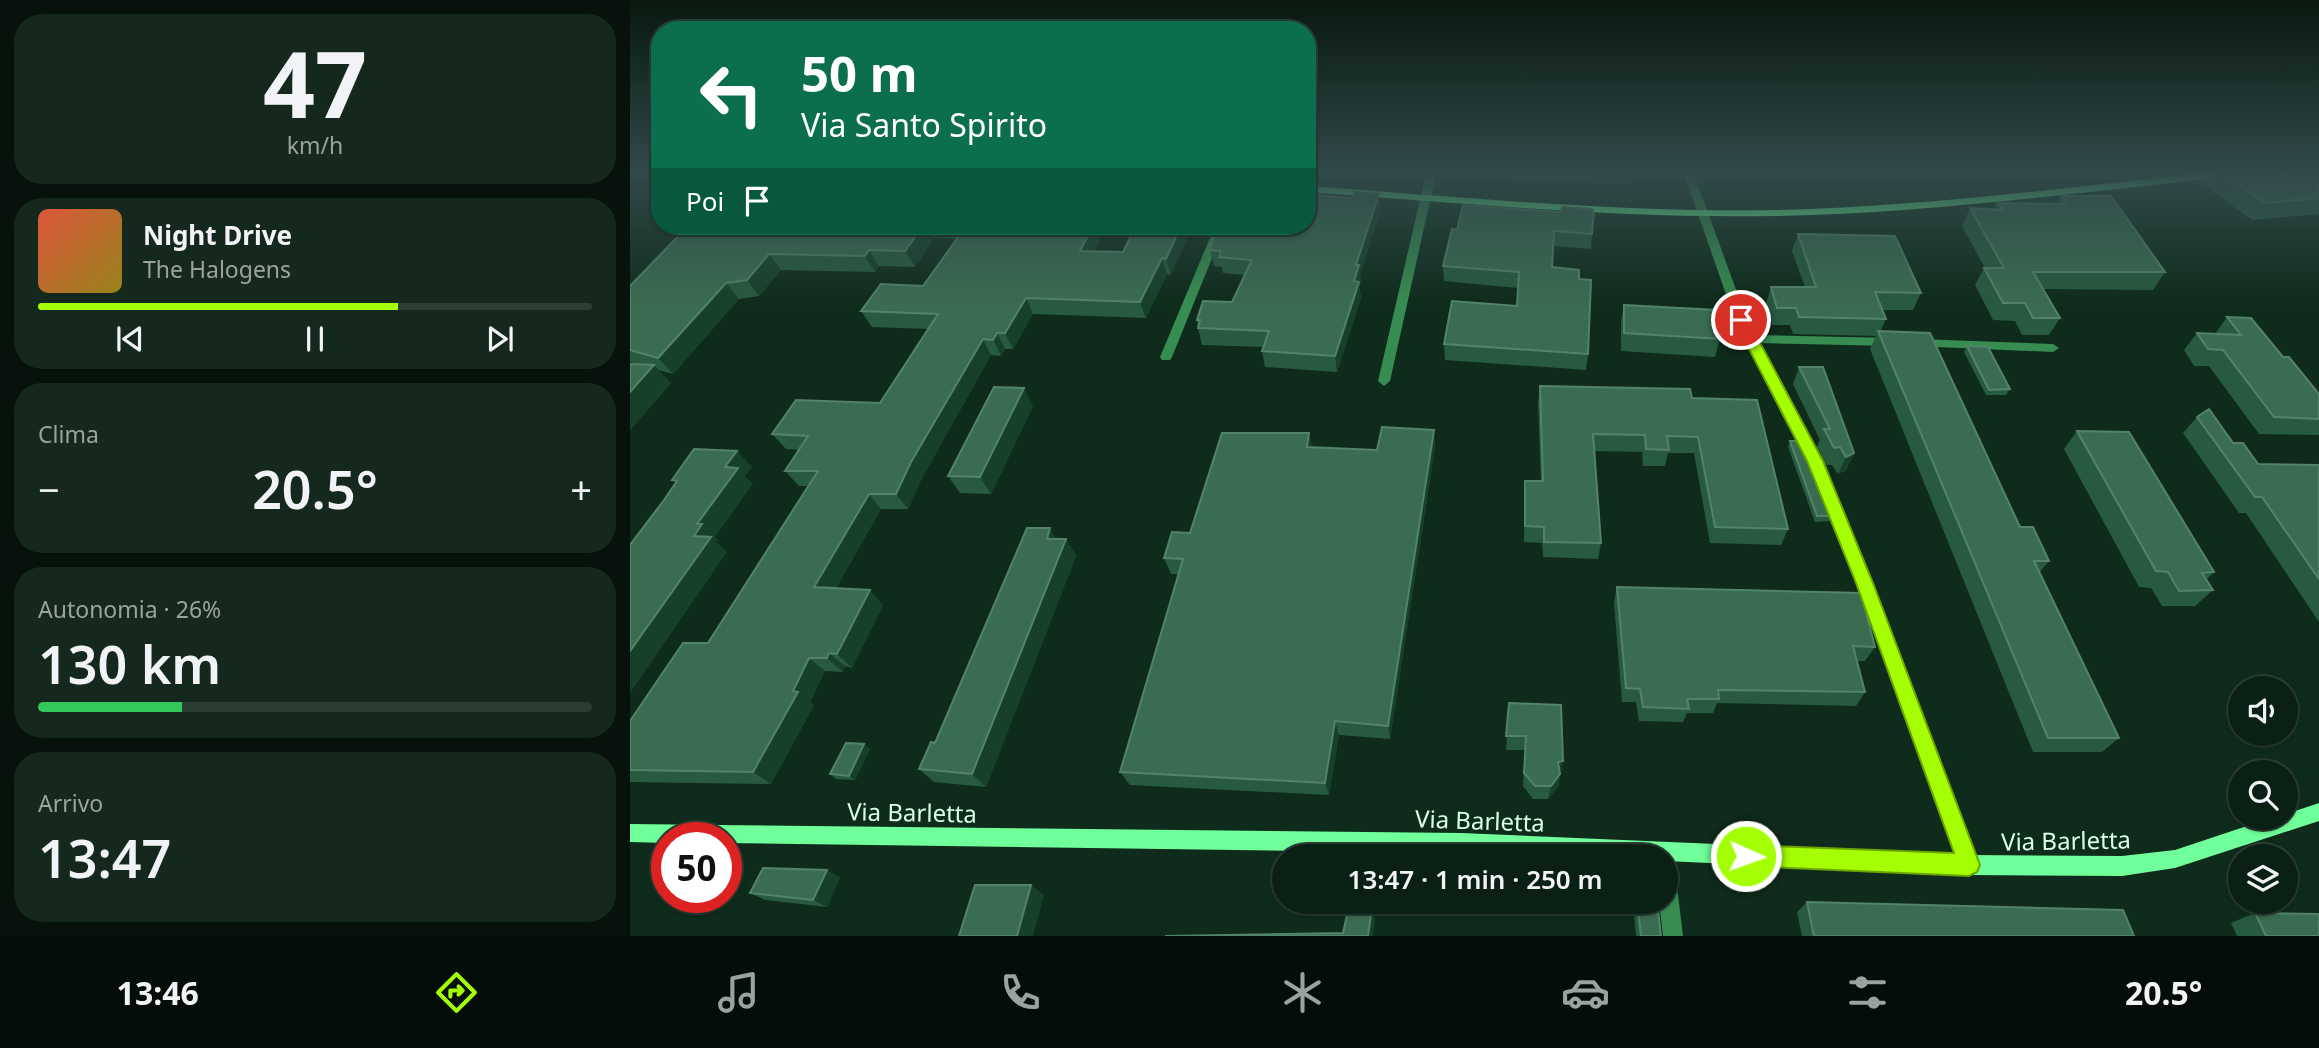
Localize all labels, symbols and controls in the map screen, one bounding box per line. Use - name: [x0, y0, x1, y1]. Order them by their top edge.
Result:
- text: 47: [263, 21, 367, 145]
- text: 50 m: [801, 40, 918, 106]
- icon: left: [686, 49, 777, 140]
- text: Via Santo Spirito: [801, 103, 1047, 146]
- text: km/h: [287, 129, 343, 161]
- icon: arrive: [738, 182, 776, 220]
- text: Poi: [686, 183, 724, 219]
- text: Night Drive: [143, 217, 292, 253]
- text: The Halogens: [143, 253, 291, 285]
- pin: [1711, 290, 1771, 350]
- icon: arrive: [1722, 301, 1760, 339]
- icon: previous: [111, 320, 149, 358]
- icon: pause: [296, 320, 334, 358]
- icon: next: [481, 320, 519, 358]
- text: Clima: [38, 418, 99, 450]
- text: 20.5°: [252, 453, 378, 524]
- text: −: [38, 463, 60, 515]
- text: +: [570, 463, 592, 515]
- text: Autonomia · 26%: [38, 593, 221, 625]
- text: 130 km: [38, 628, 221, 699]
- map controls: [2228, 676, 2298, 914]
- button: sound: [2228, 676, 2298, 746]
- button: search: [2228, 760, 2298, 830]
- text: Arrivo: [38, 787, 103, 819]
- street label: Via Barletta: [847, 794, 977, 830]
- street label: Via Barletta: [1415, 801, 1545, 839]
- position arrow: [1709, 819, 1783, 893]
- text: 13:47: [38, 822, 171, 893]
- speed limit sign: 50: [651, 822, 742, 913]
- street label: Via Barletta: [2001, 822, 2131, 858]
- button: layers: [2228, 844, 2298, 914]
- text: 13:47 · 1 min · 250 m: [1348, 861, 1602, 897]
- icon: directions: [432, 968, 481, 1017]
- icon: music: [714, 968, 763, 1017]
- icon: phone: [996, 968, 1045, 1017]
- icon: climate: [1278, 968, 1327, 1017]
- icon: car: [1561, 968, 1610, 1017]
- icon: filters: [1843, 968, 1892, 1017]
- text: 13:46: [117, 971, 199, 1014]
- text: 20.5°: [2125, 971, 2202, 1014]

